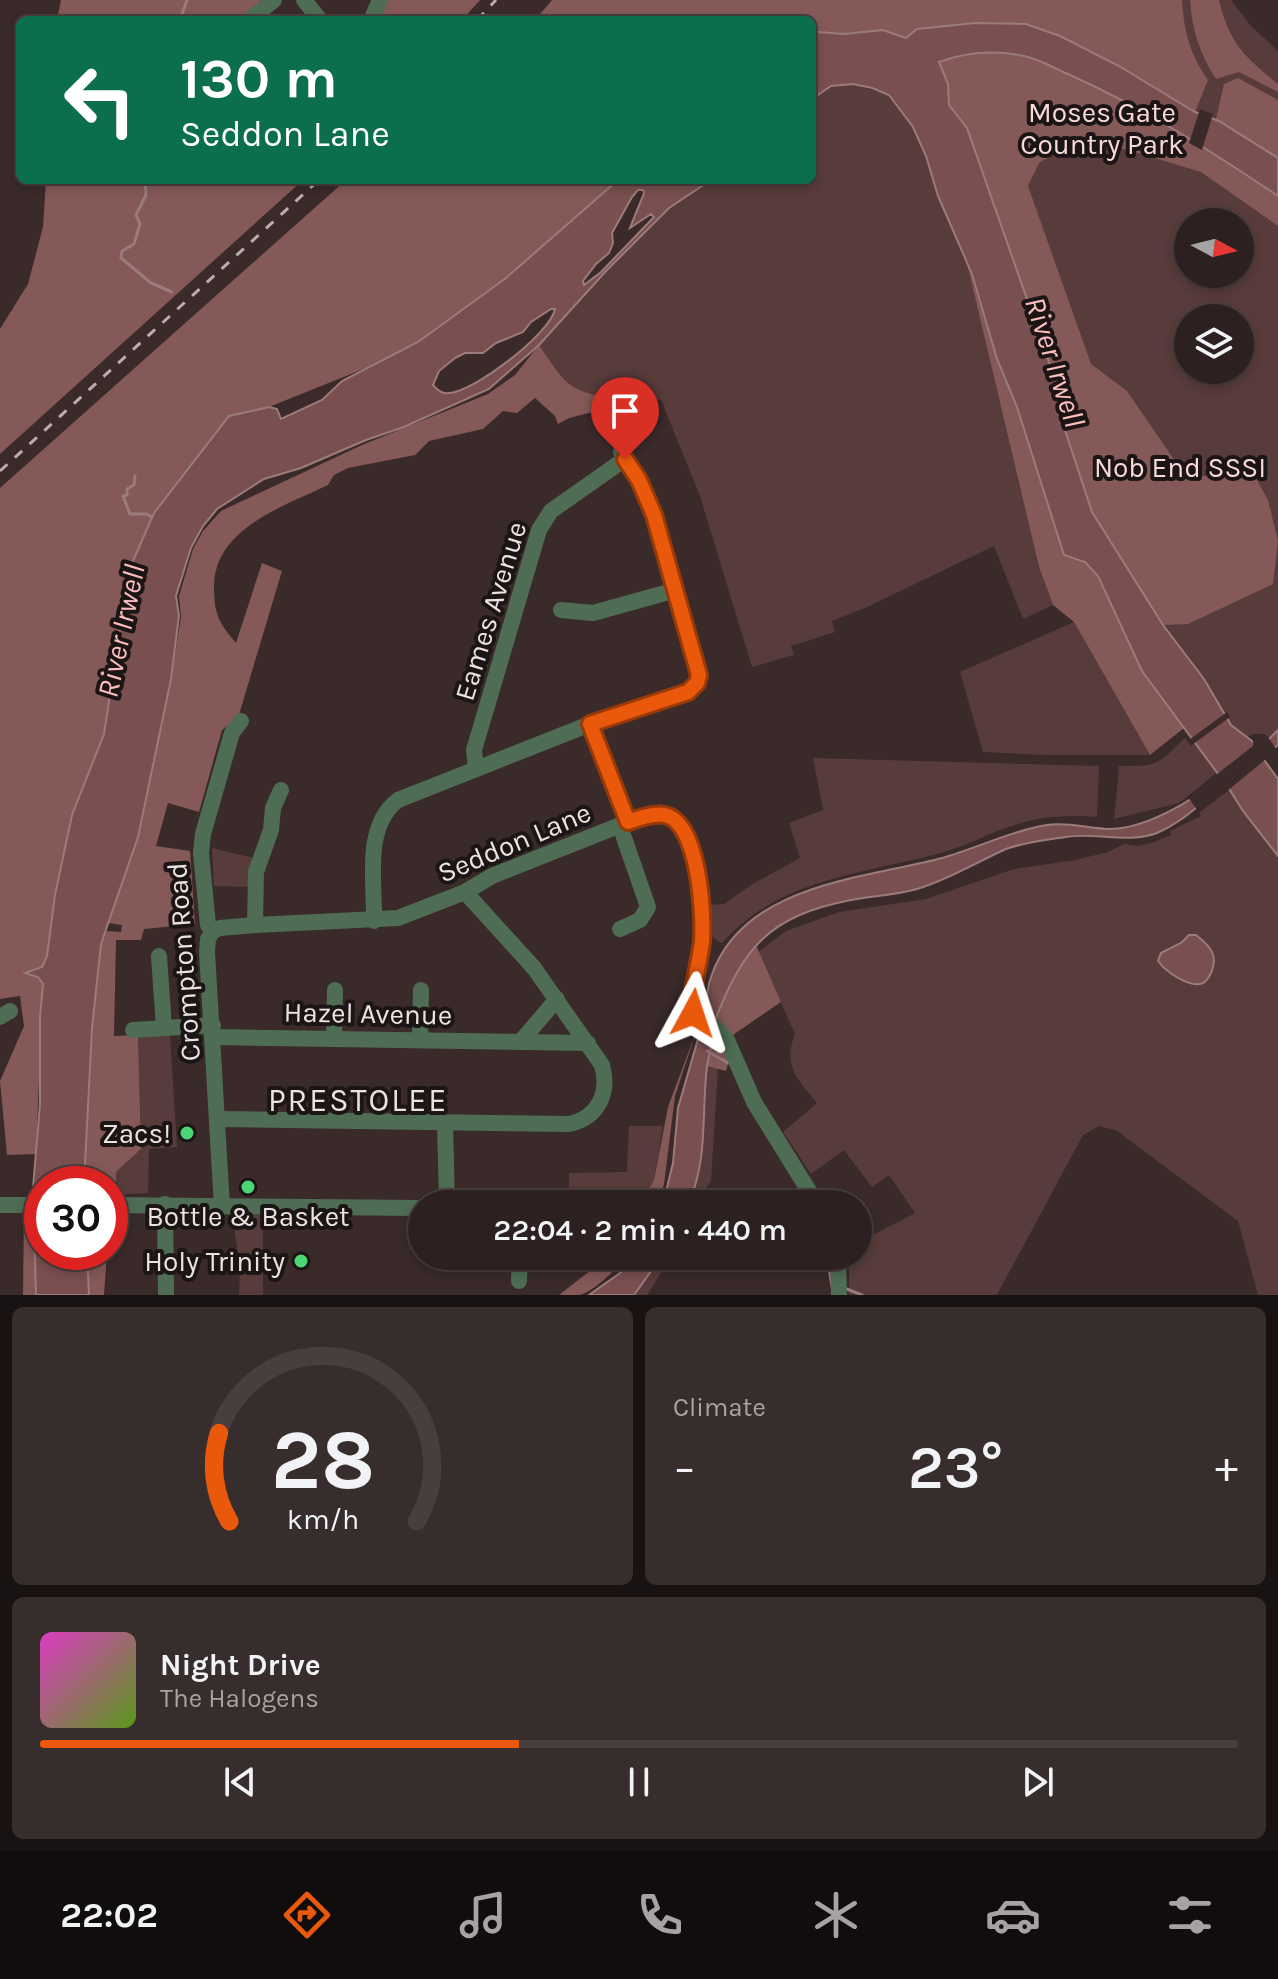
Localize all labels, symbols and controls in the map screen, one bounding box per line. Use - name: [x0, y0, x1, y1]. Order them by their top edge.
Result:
- text: 130 m: [180, 46, 338, 111]
- icon: left: [48, 48, 152, 152]
- park label: Moses Gate Country Park: [1020, 96, 1184, 161]
- text: Seddon Lane: [180, 113, 390, 155]
- north arrow: [1174, 208, 1254, 288]
- map controls: [1174, 208, 1254, 384]
- water label: River Irwell: [1017, 292, 1093, 432]
- button: layers: [1174, 304, 1254, 384]
- pin: [591, 377, 659, 459]
- icon: arrive: [603, 389, 647, 433]
- park label: Nob End SSSI: [1094, 451, 1266, 484]
- street label: Eames Avenue: [448, 518, 533, 705]
- water label: River Irwell: [89, 561, 153, 701]
- street label: Seddon Lane: [433, 795, 596, 890]
- street label: Crompton Road: [160, 862, 207, 1062]
- position arrow: [651, 971, 735, 1055]
- street label: Hazel Avenue: [283, 996, 452, 1031]
- district label: PRESTOLEE: [268, 1082, 448, 1119]
- place label: Zacs!: [102, 1117, 171, 1150]
- marker: Zacs!: [178, 1124, 196, 1142]
- speed limit sign: 30: [24, 1166, 128, 1270]
- marker: Bottle & Basket: [239, 1178, 257, 1196]
- place label: Bottle & Basket: [146, 1200, 350, 1233]
- text: 22:04 · 2 min · 440 m: [493, 1212, 787, 1248]
- place label: Holy Trinity: [144, 1245, 285, 1278]
- marker: Holy Trinity: [292, 1252, 310, 1270]
- text: Climate: [673, 1392, 766, 1423]
- text: 28: [270, 1412, 375, 1509]
- text: 23°: [908, 1433, 1003, 1503]
- text: −: [673, 1442, 696, 1493]
- text: +: [1215, 1442, 1238, 1493]
- text: km/h: [286, 1503, 359, 1536]
- text: Night Drive: [160, 1647, 321, 1683]
- text: The Halogens: [160, 1683, 319, 1714]
- icon: previous: [218, 1760, 262, 1804]
- icon: pause: [617, 1760, 661, 1804]
- icon: next: [1016, 1760, 1060, 1804]
- icon: directions: [279, 1887, 335, 1943]
- icon: music: [455, 1887, 511, 1943]
- icon: phone: [632, 1887, 688, 1943]
- icon: climate: [808, 1887, 864, 1943]
- icon: car: [985, 1887, 1041, 1943]
- icon: filters: [1162, 1887, 1218, 1943]
- text: 22:02: [60, 1894, 158, 1936]

